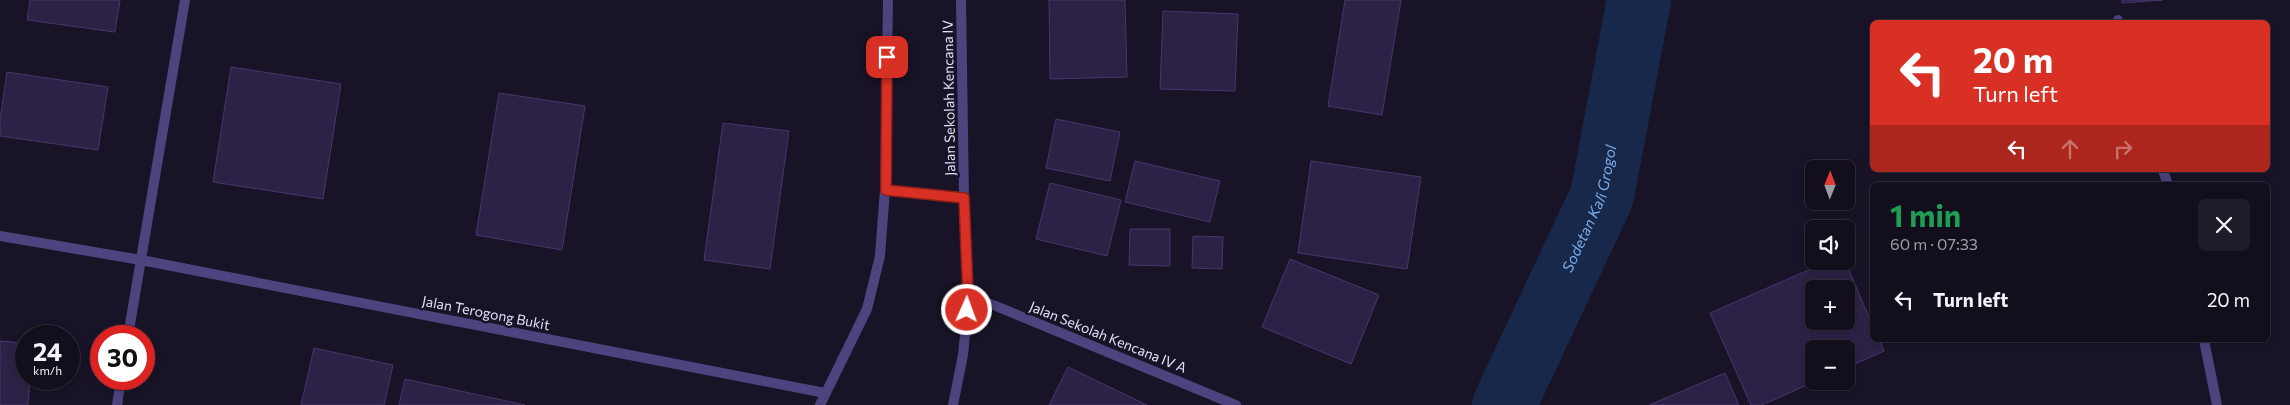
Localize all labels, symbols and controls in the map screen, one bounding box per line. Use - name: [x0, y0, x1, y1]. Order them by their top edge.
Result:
- street label: Jalan Sekolah Kencana IV: [939, 20, 958, 176]
- pin: [866, 36, 908, 78]
- text: 20 m: [1973, 37, 2053, 80]
- icon: left: [1890, 40, 1955, 105]
- icon: arrive: [873, 43, 901, 71]
- text: Turn left: [1973, 80, 2058, 107]
- icon: left: [2003, 135, 2031, 163]
- icon: ahead: [2056, 135, 2084, 163]
- icon: right: [2109, 135, 2137, 163]
- water label: Sodetan Kali Grogol: [1558, 142, 1620, 275]
- north arrow: [1805, 160, 1855, 210]
- map controls: [1805, 160, 1855, 390]
- text: 1 min: [1890, 196, 1961, 233]
- button: close: [2198, 199, 2250, 251]
- button: sound: [1805, 220, 1855, 270]
- text: 60 m · 07:33: [1890, 234, 1978, 253]
- button: +: [1805, 280, 1855, 330]
- position arrow: [940, 283, 992, 335]
- icon: left: [1890, 286, 1918, 314]
- text: Turn left: [1933, 288, 2008, 311]
- text: 20 m: [2207, 288, 2250, 311]
- street label: Jalan Terogong Bukit: [421, 292, 552, 333]
- street label: Jalan Sekolah Kencana IV A: [1027, 297, 1190, 376]
- speed limit sign: 30: [90, 325, 155, 390]
- text: 24: [33, 336, 62, 366]
- button: −: [1805, 340, 1855, 390]
- text: km/h: [33, 363, 62, 377]

